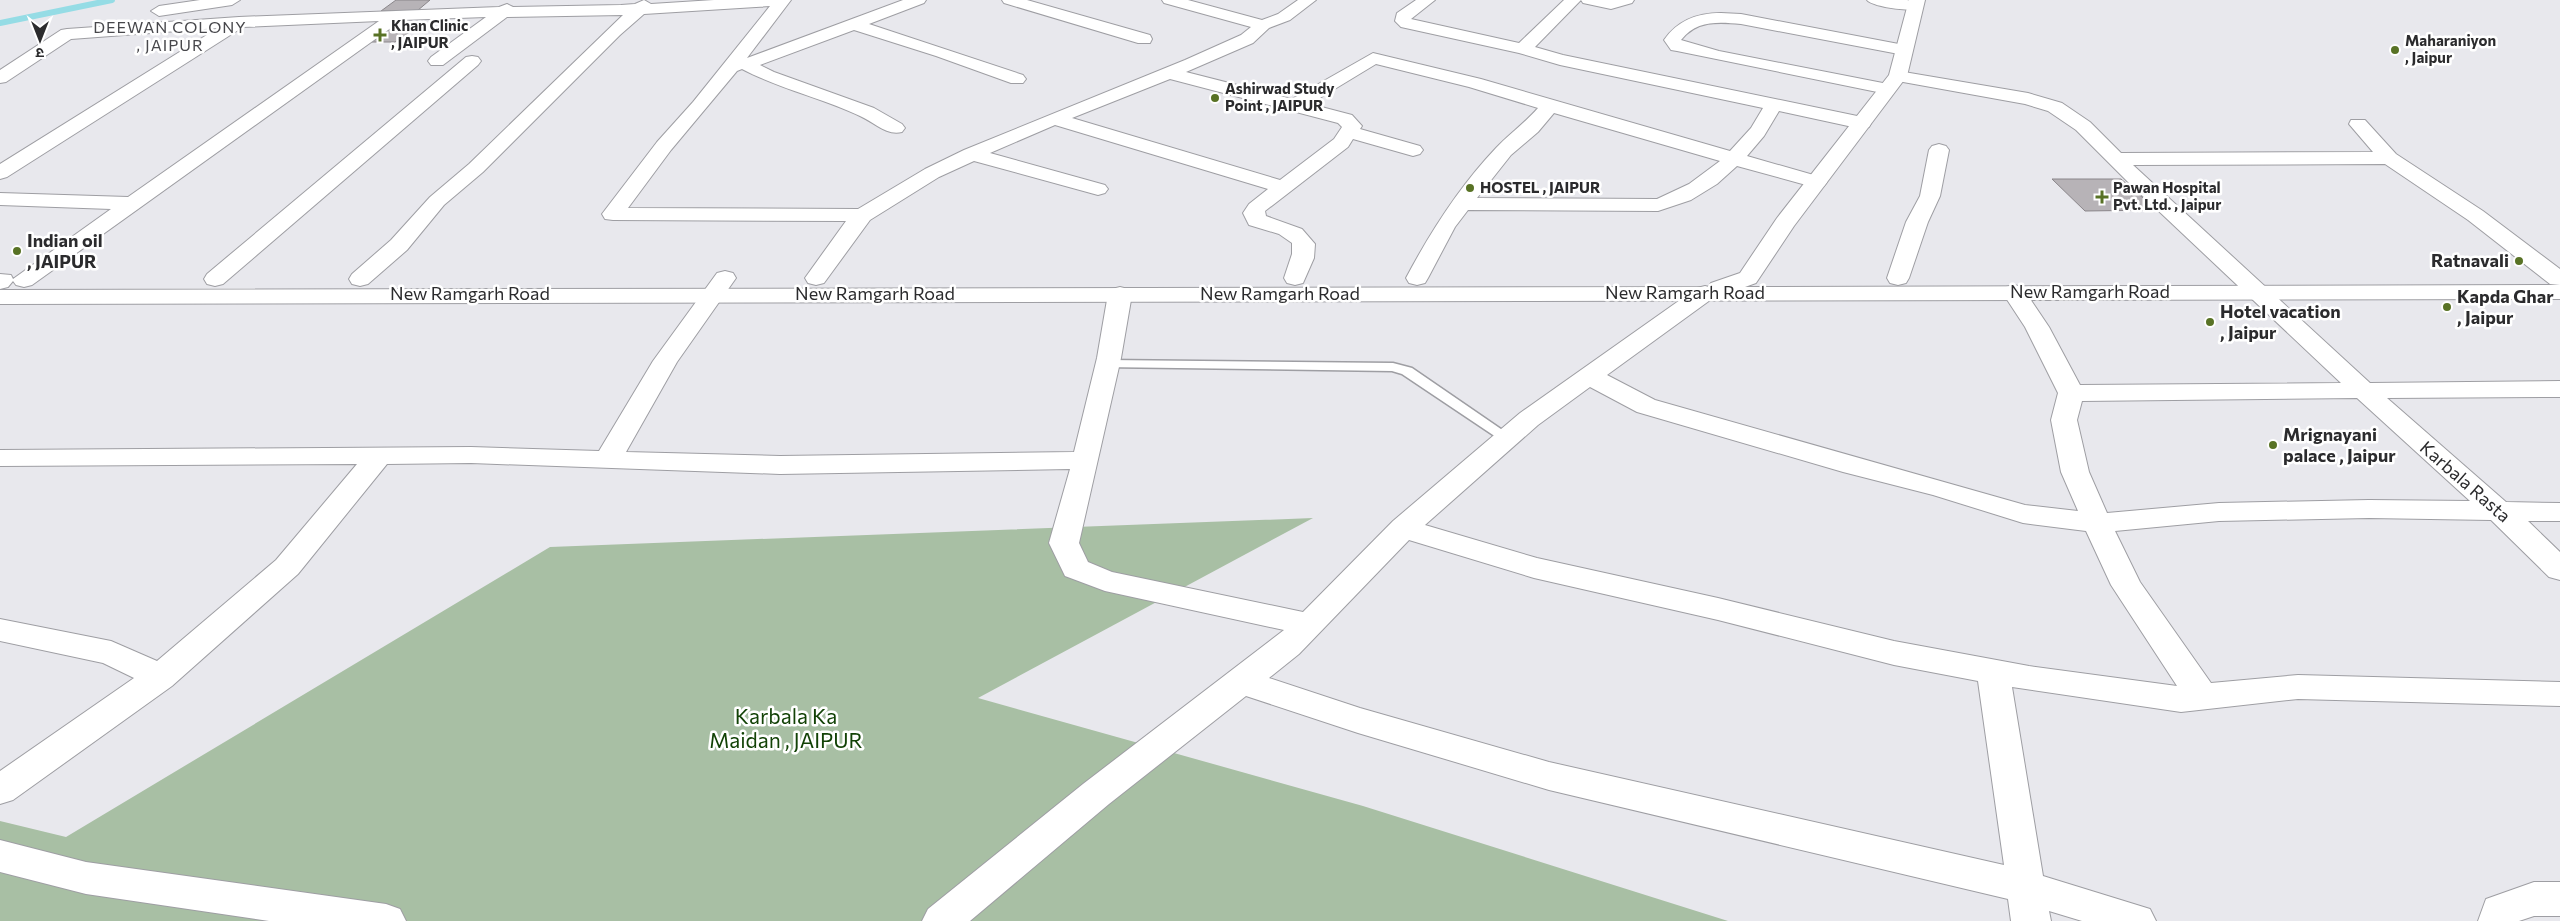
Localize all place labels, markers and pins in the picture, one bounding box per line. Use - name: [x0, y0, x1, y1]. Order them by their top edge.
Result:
- place label: Khan Clinic , JAIPUR: [391, 16, 468, 51]
- marker: Khan Clinic , JAIPUR: [373, 28, 387, 42]
- place label: Maharaniyon , Jaipur: [2405, 31, 2496, 66]
- marker: Maharaniyon , Jaipur: [2389, 44, 2401, 56]
- place label: Ashirwad Study Point , JAIPUR: [1225, 79, 1335, 114]
- marker: Ashirwad Study Point , JAIPUR: [1209, 92, 1221, 104]
- place label: HOSTEL , JAIPUR: [1480, 178, 1601, 196]
- place label: Pawan Hospital Pvt. Ltd. , Jaipur: [2113, 178, 2221, 213]
- marker: HOSTEL , JAIPUR: [1464, 182, 1476, 194]
- marker: Pawan Hospital Pvt. Ltd. , Jaipur: [2095, 190, 2109, 204]
- place label: Indian oil , JAIPUR: [27, 229, 103, 272]
- marker: Indian oil , JAIPUR: [11, 245, 23, 257]
- place label: Ratnavali: [2431, 249, 2509, 271]
- marker: Ratnavali: [2513, 255, 2525, 267]
- place label: Kapda Ghar , Jaipur: [2457, 285, 2554, 328]
- place label: Hotel vacation , Jaipur: [2220, 300, 2341, 343]
- marker: Kapda Ghar , Jaipur: [2441, 301, 2453, 313]
- marker: Hotel vacation , Jaipur: [2204, 316, 2216, 328]
- place label: Mrignayani palace , Jaipur: [2283, 423, 2396, 466]
- marker: Mrignayani palace , Jaipur: [2267, 439, 2279, 451]

